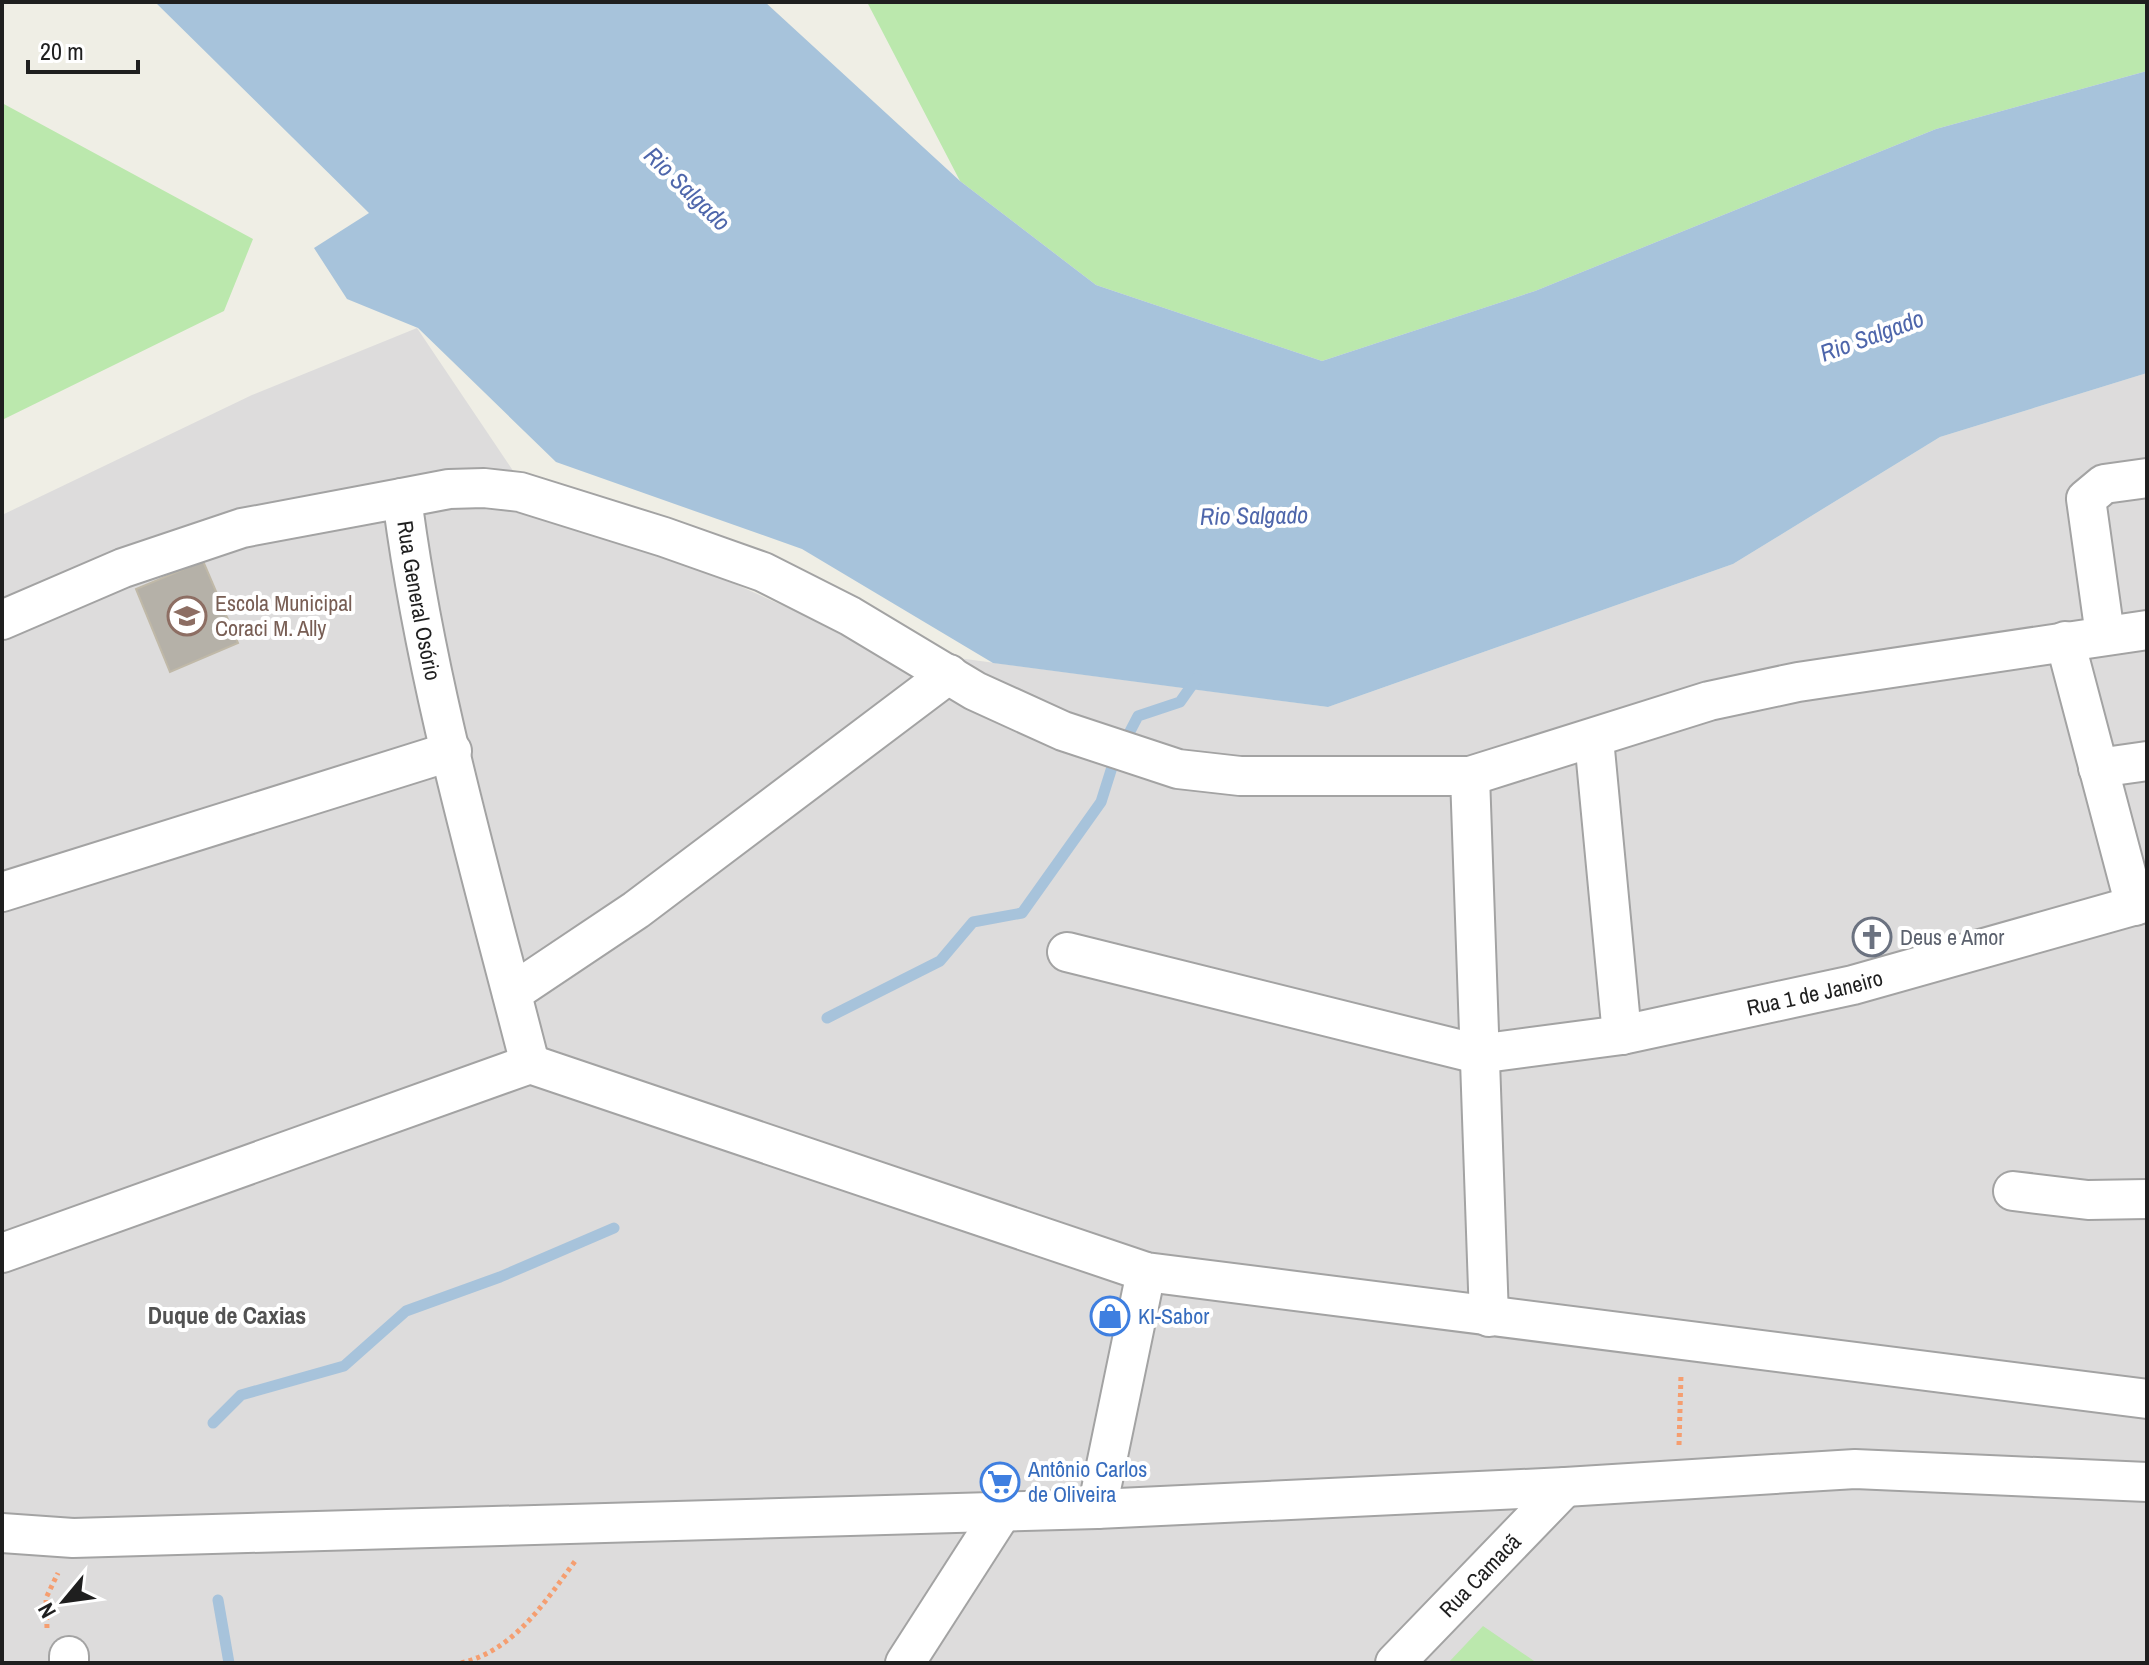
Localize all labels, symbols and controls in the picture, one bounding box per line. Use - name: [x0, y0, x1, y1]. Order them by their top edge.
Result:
- scale bar: [28, 24, 138, 74]
- text: 20 m: [40, 35, 84, 67]
- water label: Rio Salgado: [638, 139, 738, 237]
- water label: Rio Salgado: [1815, 301, 1928, 369]
- water label: Rio Salgado: [1200, 498, 1308, 532]
- street label: Rua General Osório: [390, 519, 448, 683]
- place label: Escola Municipal Coraci M. Ally: [215, 588, 352, 643]
- school or university icon: Escola Municipal Coraci M. Ally: [166, 595, 208, 637]
- church icon: Deus e Amor: [1851, 916, 1893, 958]
- place label: Deus e Amor: [1900, 922, 2004, 952]
- street label: Rua 1 de Janeiro: [1744, 962, 1886, 1023]
- shop icon: KI-Sabor: [1089, 1295, 1131, 1337]
- district label: Duque de Caxias: [148, 1299, 306, 1331]
- place label: KI-Sabor: [1138, 1301, 1209, 1331]
- place label: Antônio Carlos de Oliveira: [1027, 1454, 1147, 1509]
- supermarket icon: Antônio Carlos de Oliveira: [979, 1461, 1021, 1503]
- street label: Rua Camacã: [1432, 1527, 1527, 1624]
- north arrow: [24, 1561, 104, 1641]
- text: N: [30, 1598, 63, 1624]

